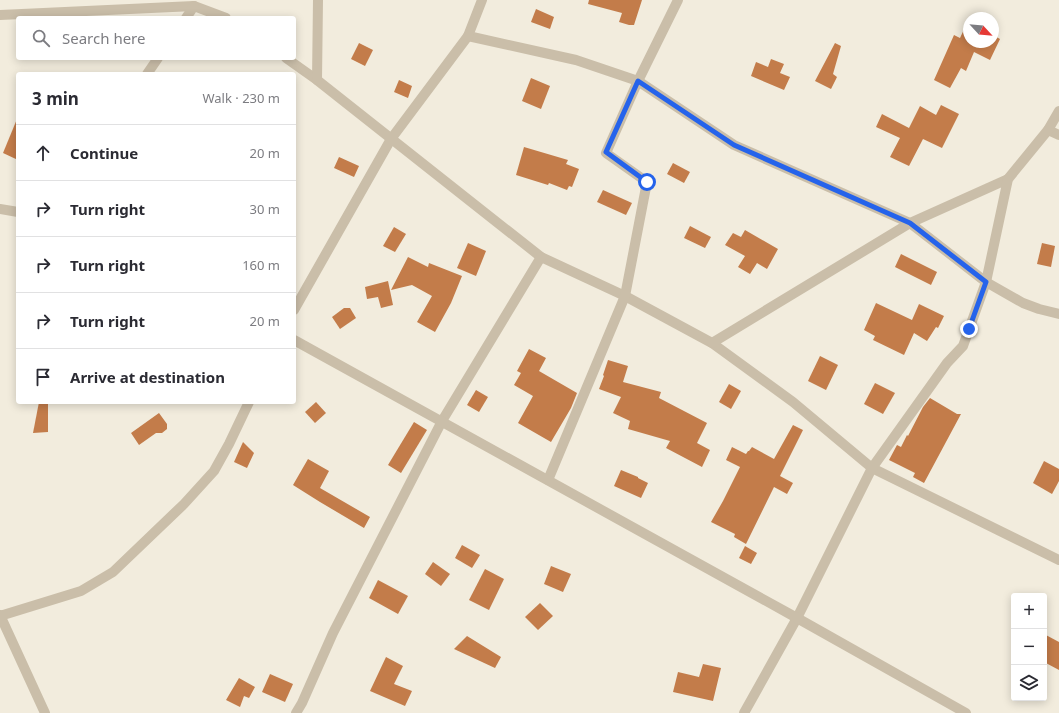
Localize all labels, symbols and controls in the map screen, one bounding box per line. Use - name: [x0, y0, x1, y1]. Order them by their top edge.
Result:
- north arrow: [963, 12, 999, 48]
- search box: [16, 16, 296, 60]
- icon: search: [30, 27, 52, 49]
- text: Search here: [62, 28, 145, 48]
- text: 3 min: [32, 87, 79, 110]
- text: Walk · 230 m: [202, 89, 280, 107]
- icon: ahead: [32, 142, 54, 164]
- text: Continue: [70, 143, 138, 163]
- text: 20 m: [250, 144, 280, 162]
- route start: [638, 173, 656, 191]
- icon: right: [32, 198, 54, 220]
- text: Turn right: [70, 199, 145, 219]
- text: 30 m: [250, 200, 280, 218]
- icon: right: [32, 254, 54, 276]
- text: Turn right: [70, 255, 145, 275]
- text: 160 m: [242, 256, 280, 274]
- icon: right: [32, 310, 54, 332]
- text: Turn right: [70, 311, 145, 331]
- text: 20 m: [250, 312, 280, 330]
- route end: [960, 320, 978, 338]
- icon: arrive: [32, 366, 54, 388]
- text: Arrive at destination: [70, 367, 225, 387]
- map controls: [1011, 593, 1047, 701]
- button: +: [1011, 593, 1047, 629]
- button: −: [1011, 629, 1047, 665]
- button: layers: [1011, 665, 1047, 701]

